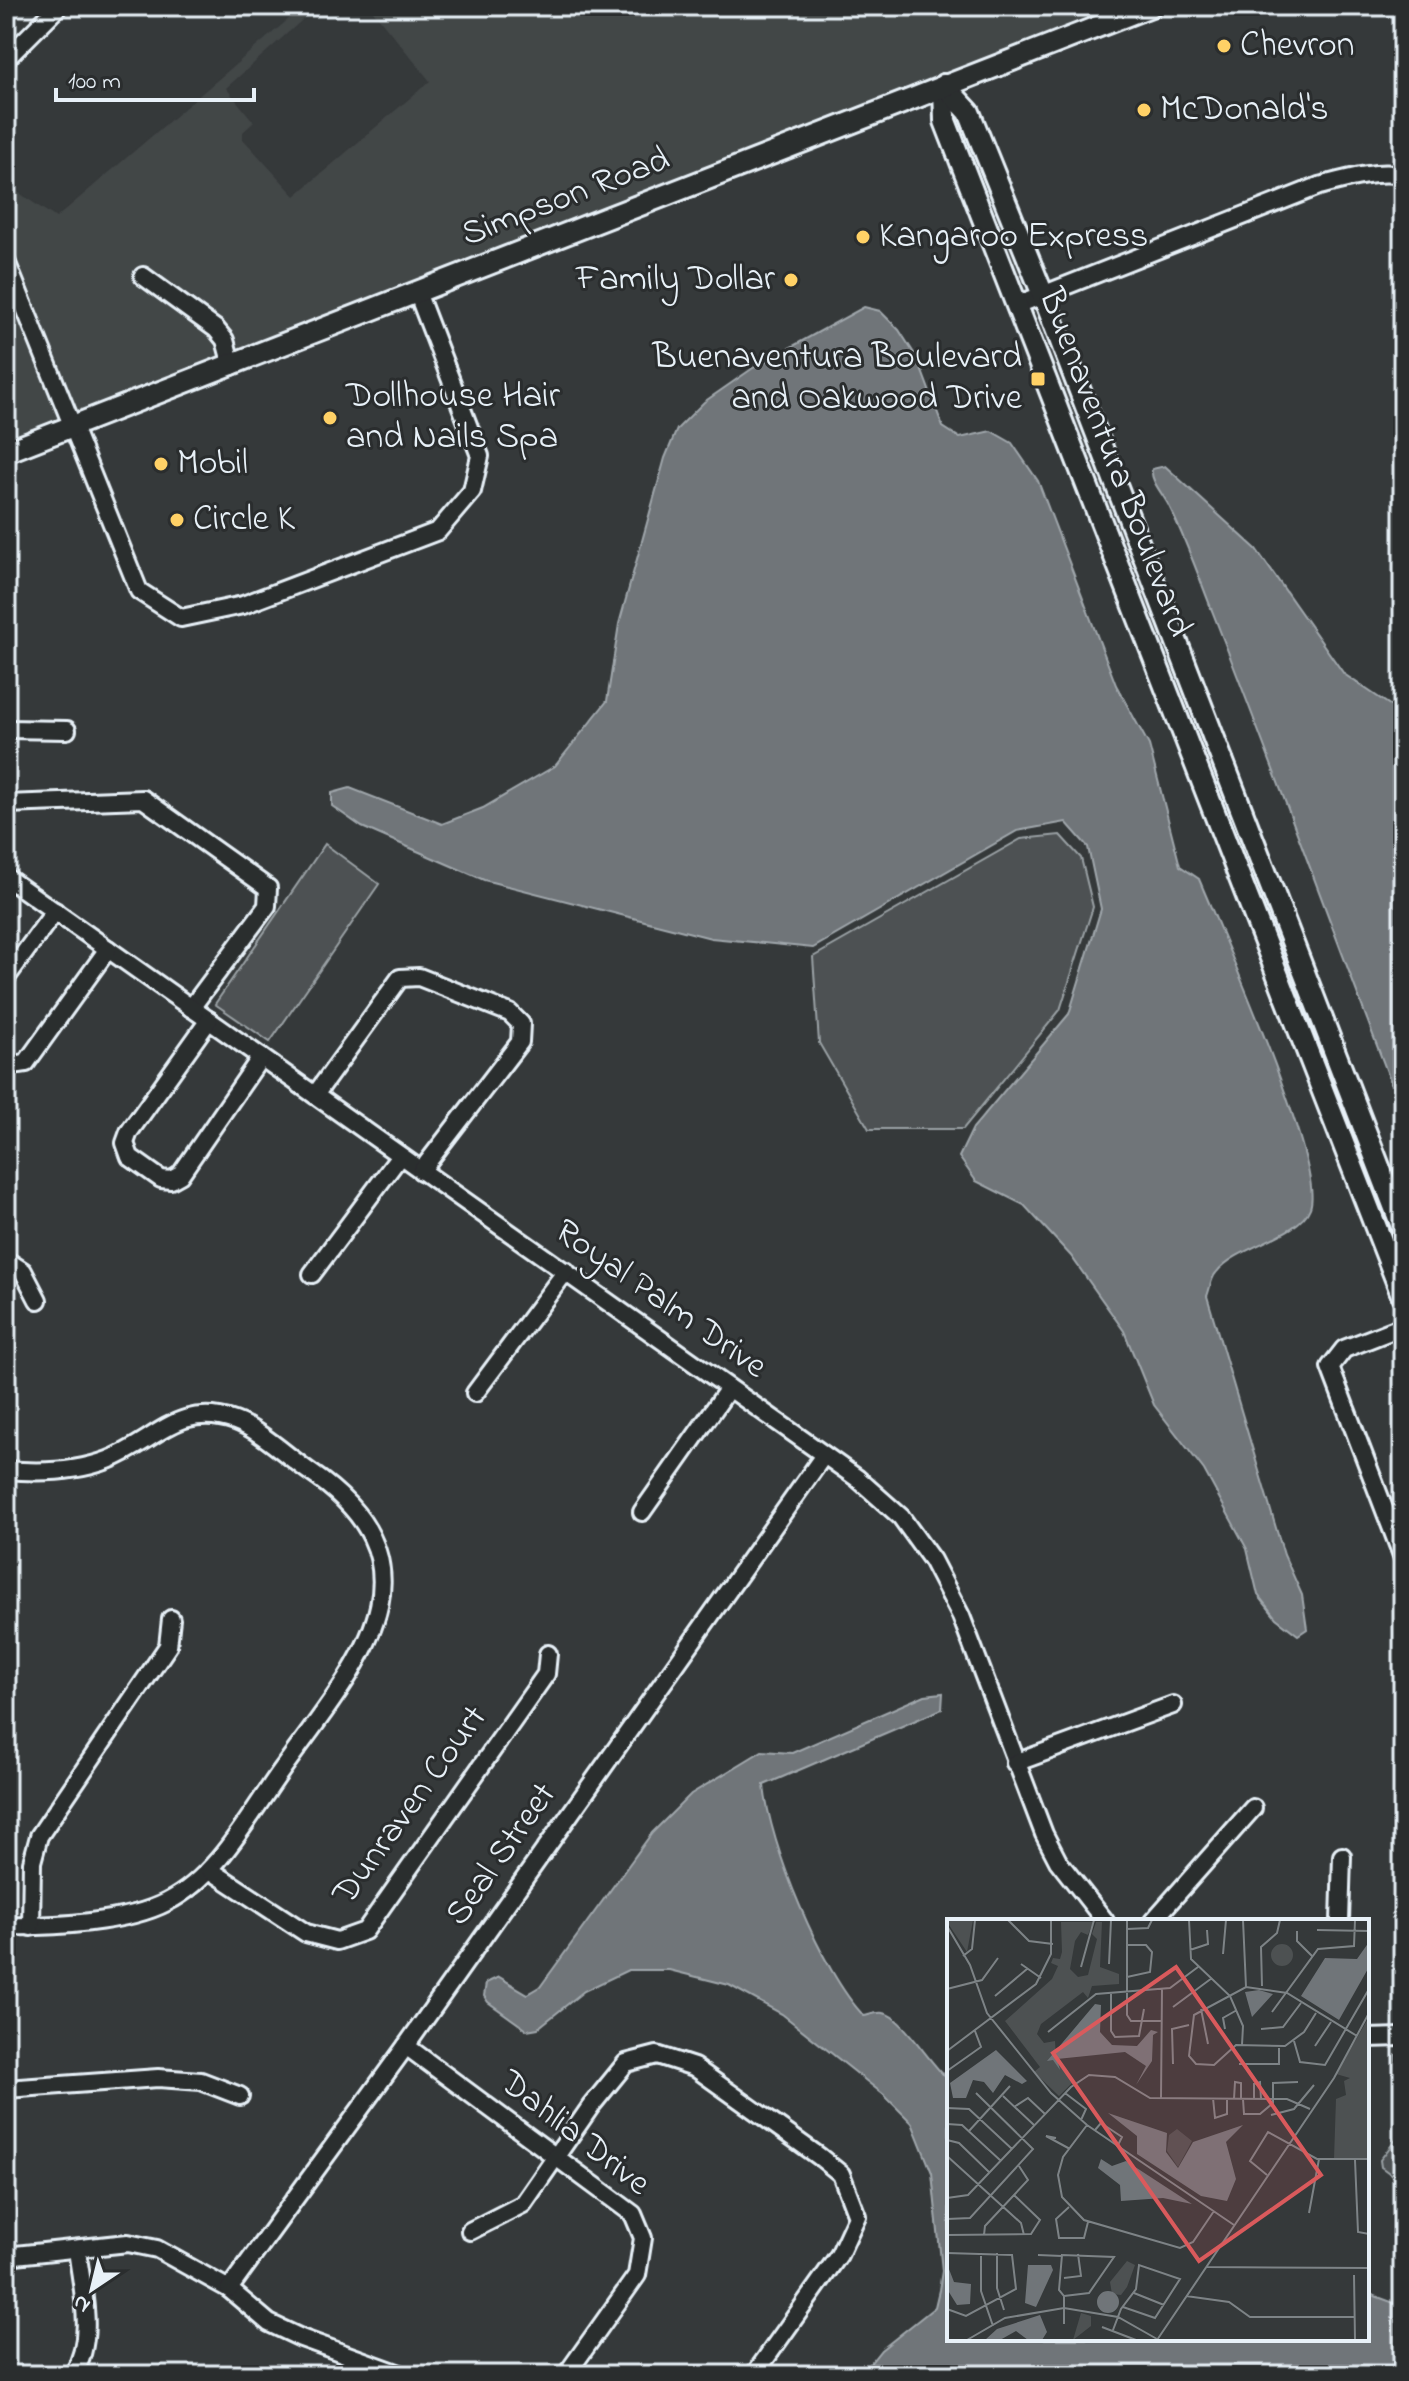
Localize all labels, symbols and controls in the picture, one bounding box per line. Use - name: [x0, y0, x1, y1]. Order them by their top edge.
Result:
- place label: Chevron: [1240, 20, 1355, 73]
- marker: Chevron: [1215, 37, 1233, 55]
- scale bar: [56, 52, 254, 102]
- text: 100 m: [68, 65, 121, 100]
- place label: McDonald's: [1160, 84, 1329, 137]
- marker: McDonald's: [1135, 101, 1153, 119]
- street label: Simpson Road: [454, 134, 678, 262]
- place label: Kangaroo Express: [879, 211, 1148, 264]
- marker: Kangaroo Express: [854, 228, 872, 246]
- place label: Family Dollar: [575, 254, 776, 307]
- marker: Family Dollar: [782, 271, 800, 289]
- street label: Buenaventura Boulevard: [1023, 280, 1205, 645]
- place label: Buenaventura Boulevard and Oakwood Drive: [652, 332, 1023, 426]
- marker: Buenaventura Boulevard and Oakwood Drive: [1029, 370, 1047, 388]
- place label: Dollhouse Hair and Nails Spa: [345, 371, 561, 465]
- marker: Dollhouse Hair and Nails Spa: [321, 409, 339, 427]
- place label: Mobil: [177, 438, 248, 491]
- marker: Mobil: [152, 455, 170, 473]
- place label: Circle K: [193, 494, 296, 547]
- marker: Circle K: [168, 511, 186, 529]
- street label: Royal Palm Drive: [543, 1207, 778, 1394]
- street label: Dunraven Court: [320, 1695, 502, 1918]
- street label: Seal Street: [433, 1772, 571, 1938]
- inset map: [947, 1919, 1369, 2341]
- street label: Dahlia Drive: [486, 2057, 662, 2211]
- north arrow: [52, 2249, 132, 2329]
- text: N: [67, 2286, 98, 2320]

